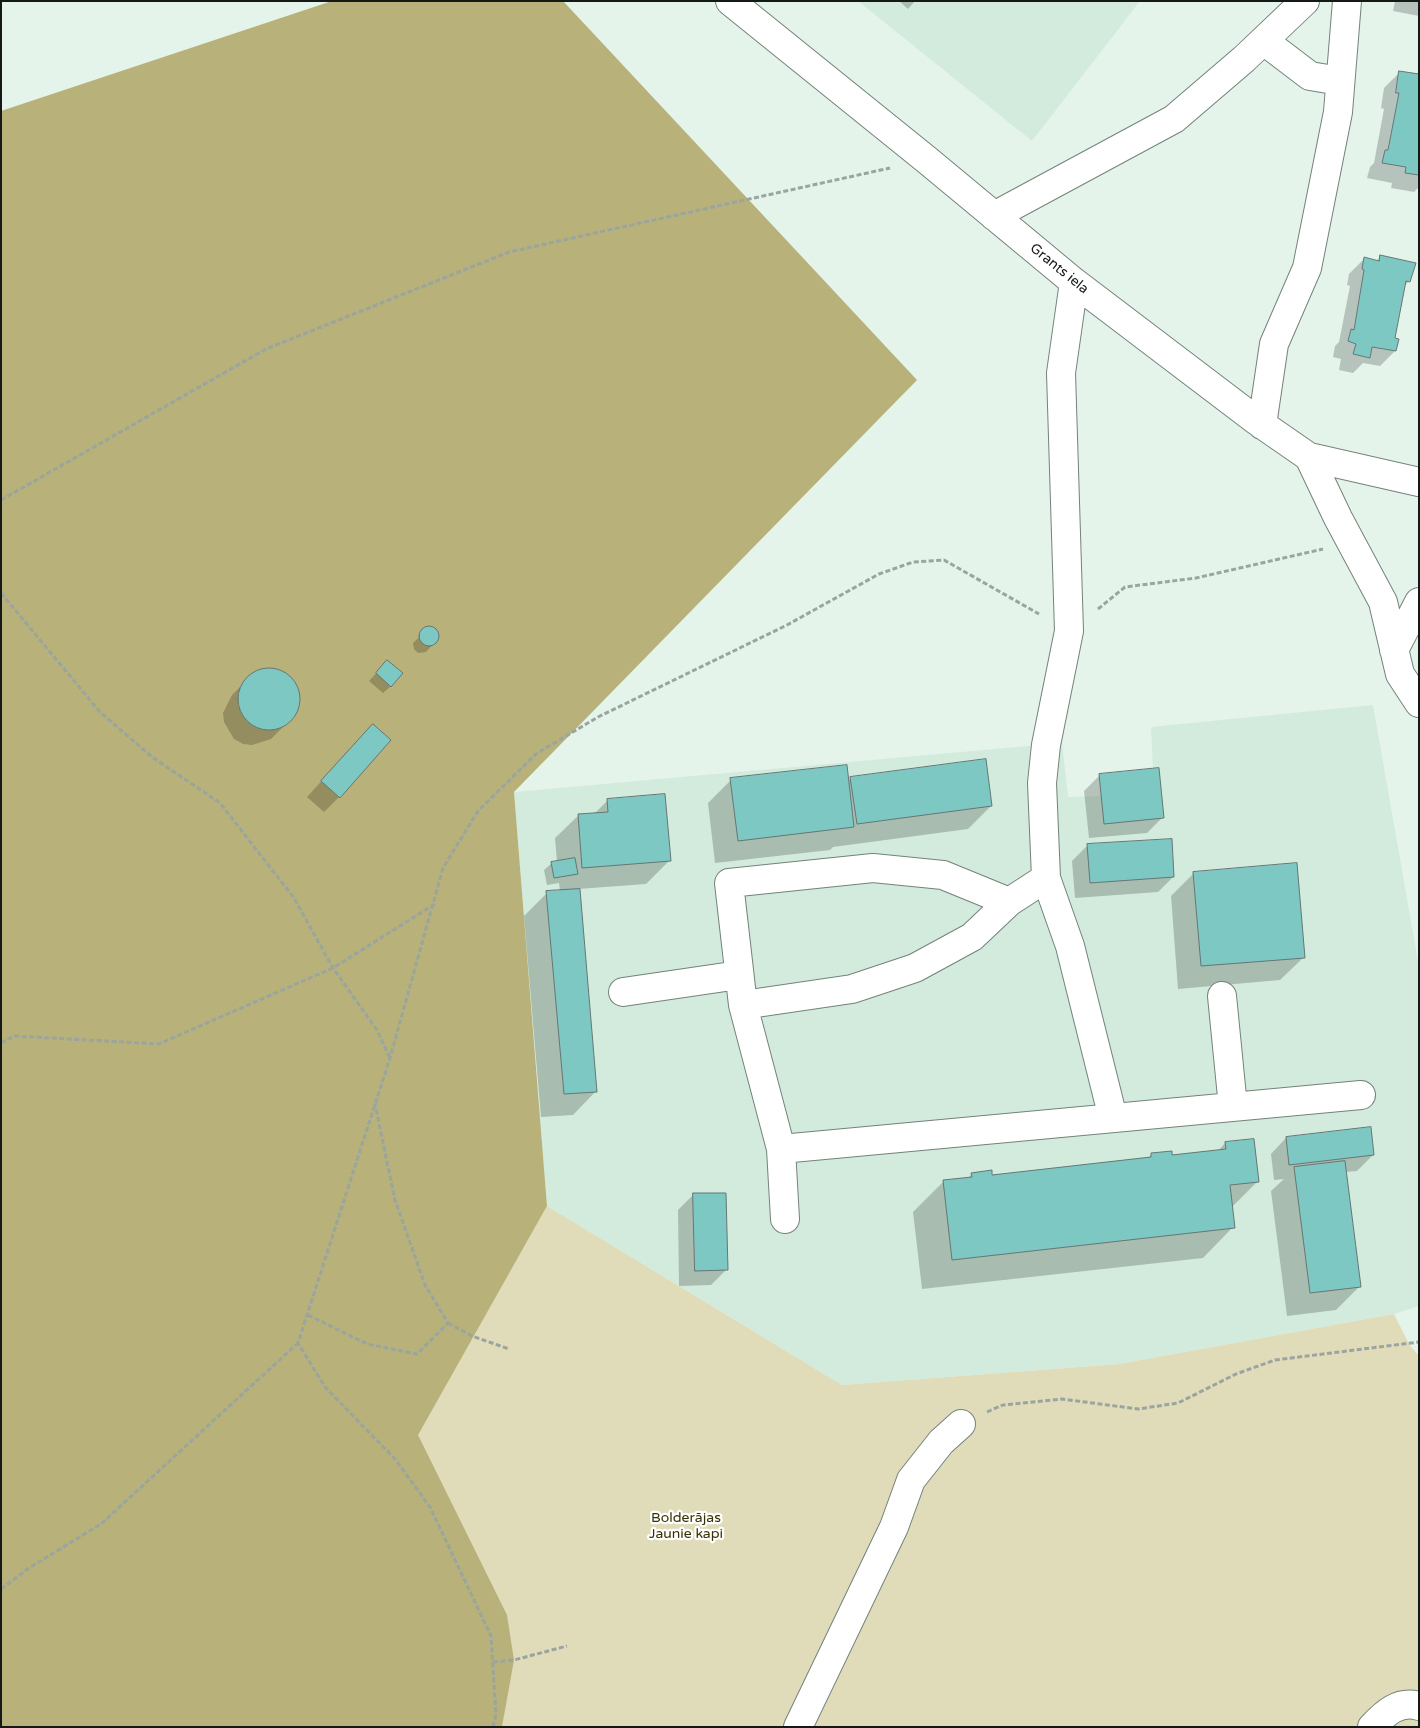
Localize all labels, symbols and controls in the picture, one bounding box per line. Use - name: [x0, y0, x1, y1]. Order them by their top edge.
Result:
- street label: Grants iela: [1026, 240, 1092, 298]
- park label: Bolderājas Jaunie kapi: [649, 1510, 723, 1542]

